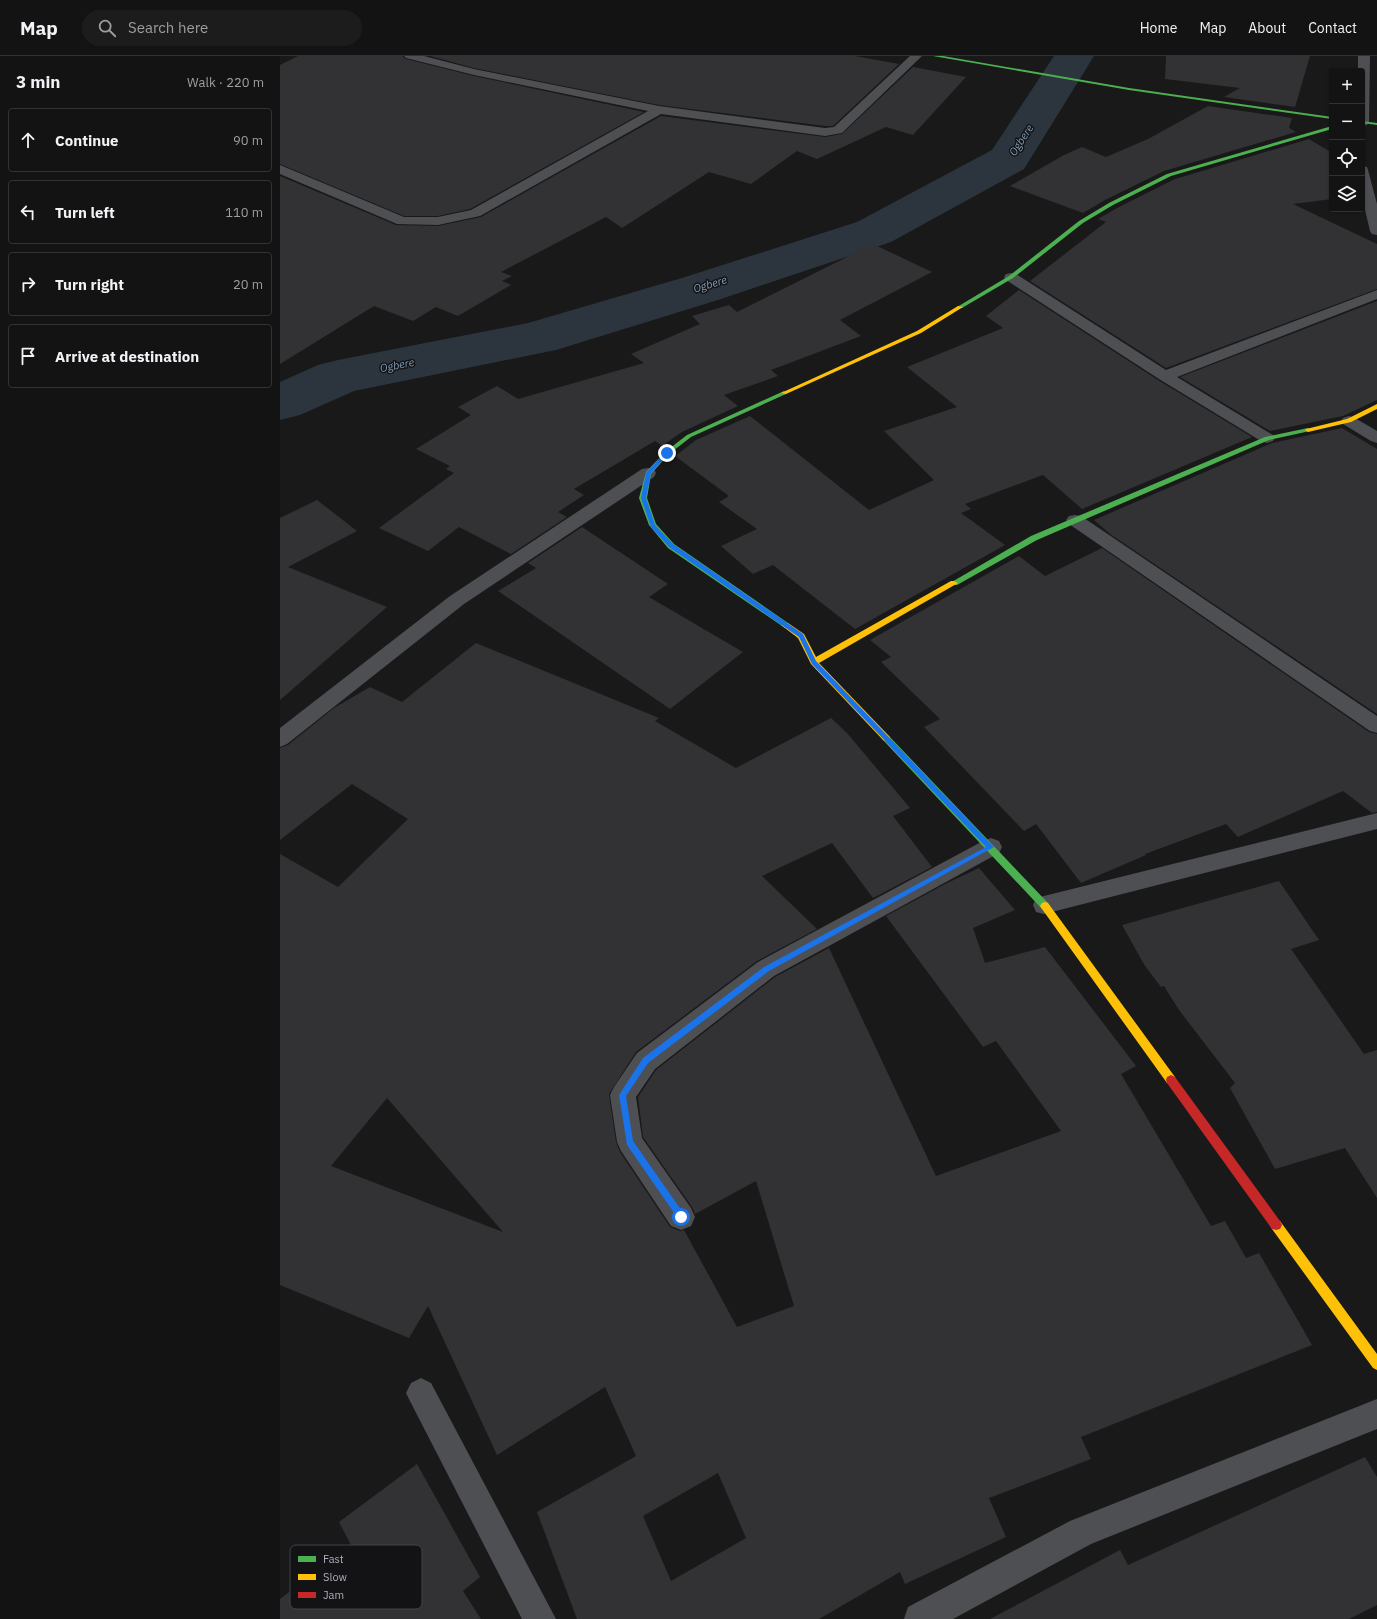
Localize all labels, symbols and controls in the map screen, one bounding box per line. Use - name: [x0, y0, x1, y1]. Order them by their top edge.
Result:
- search box: [82, 10, 362, 46]
- text: Map: [20, 16, 58, 40]
- icon: search: [96, 17, 118, 39]
- text: Search here: [128, 18, 208, 37]
- text: Home: [1140, 19, 1177, 37]
- text: Map: [1199, 19, 1226, 37]
- text: About: [1248, 19, 1286, 37]
- text: Contact: [1308, 19, 1357, 37]
- map controls: [1329, 68, 1365, 212]
- button: +: [1329, 68, 1365, 104]
- text: 3 min: [16, 71, 60, 93]
- text: Walk · 220 m: [187, 74, 264, 91]
- button: −: [1329, 104, 1365, 140]
- water label: Ogbere: [1006, 121, 1036, 158]
- icon: ahead: [17, 129, 39, 151]
- text: Continue: [55, 131, 119, 150]
- text: 90 m: [233, 132, 263, 149]
- button: locate: [1329, 140, 1365, 176]
- button: layers: [1329, 176, 1365, 212]
- icon: left: [17, 201, 39, 223]
- text: Turn left: [55, 203, 115, 222]
- text: 110 m: [225, 204, 263, 221]
- water label: Ogbere: [691, 272, 729, 296]
- icon: right: [17, 273, 39, 295]
- text: Turn right: [55, 275, 124, 294]
- text: 20 m: [233, 276, 263, 293]
- icon: arrive: [17, 345, 39, 367]
- text: Arrive at destination: [55, 347, 199, 366]
- water label: Ogbere: [379, 355, 416, 375]
- route end: [658, 444, 676, 462]
- route start: [672, 1208, 690, 1226]
- legend: [290, 1545, 422, 1609]
- text: Fast: [323, 1552, 344, 1566]
- text: Slow: [323, 1570, 347, 1584]
- text: Jam: [323, 1588, 344, 1602]

